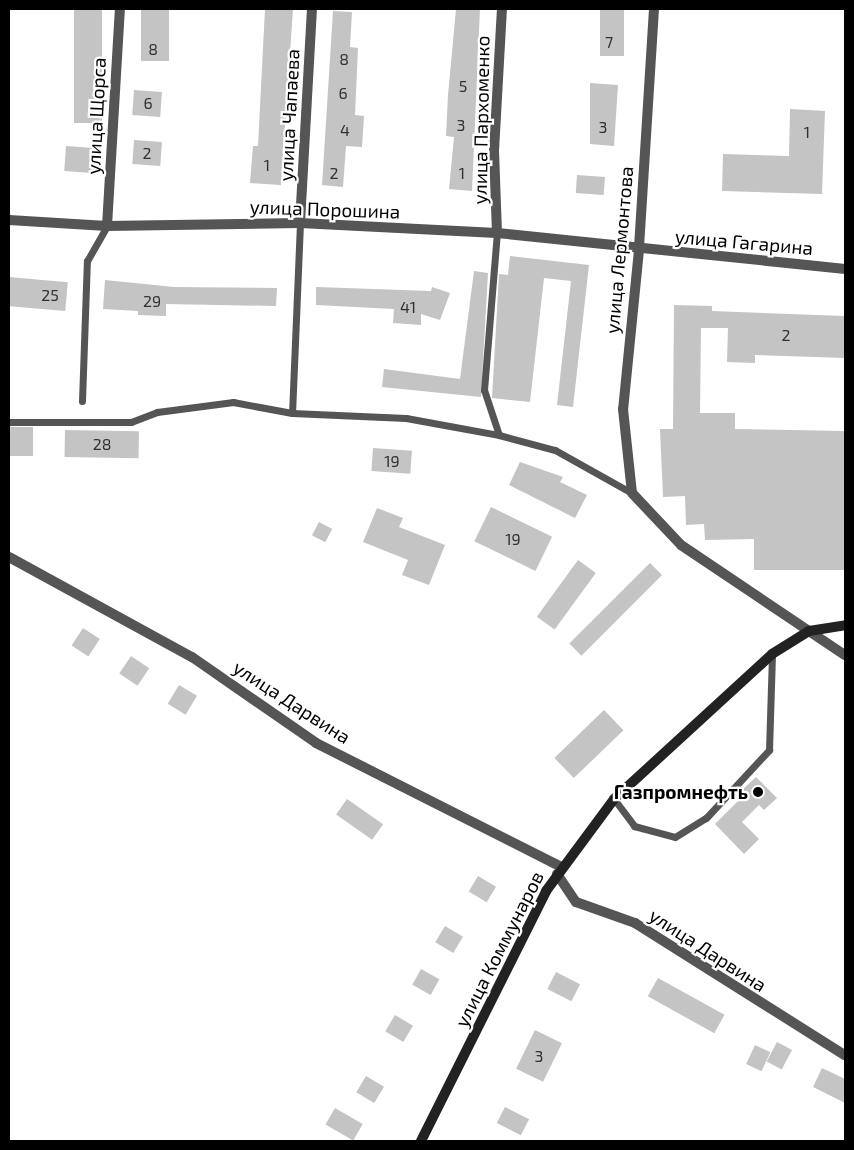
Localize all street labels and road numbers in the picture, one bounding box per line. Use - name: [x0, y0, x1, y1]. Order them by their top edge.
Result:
- street label: улица Пархоменко: [468, 35, 494, 205]
- street label: улица Чапаева: [274, 48, 304, 182]
- street label: улица Щорса: [82, 57, 110, 175]
- street label: улица Лермонтова: [600, 165, 638, 335]
- street label: улица Порошина: [249, 195, 401, 223]
- street label: улица Гагарина: [674, 225, 814, 259]
- street label: улица Дарвина: [229, 656, 355, 748]
- street label: улица Коммунаров: [450, 867, 548, 1031]
- street label: улица Дарвина: [645, 904, 771, 996]

